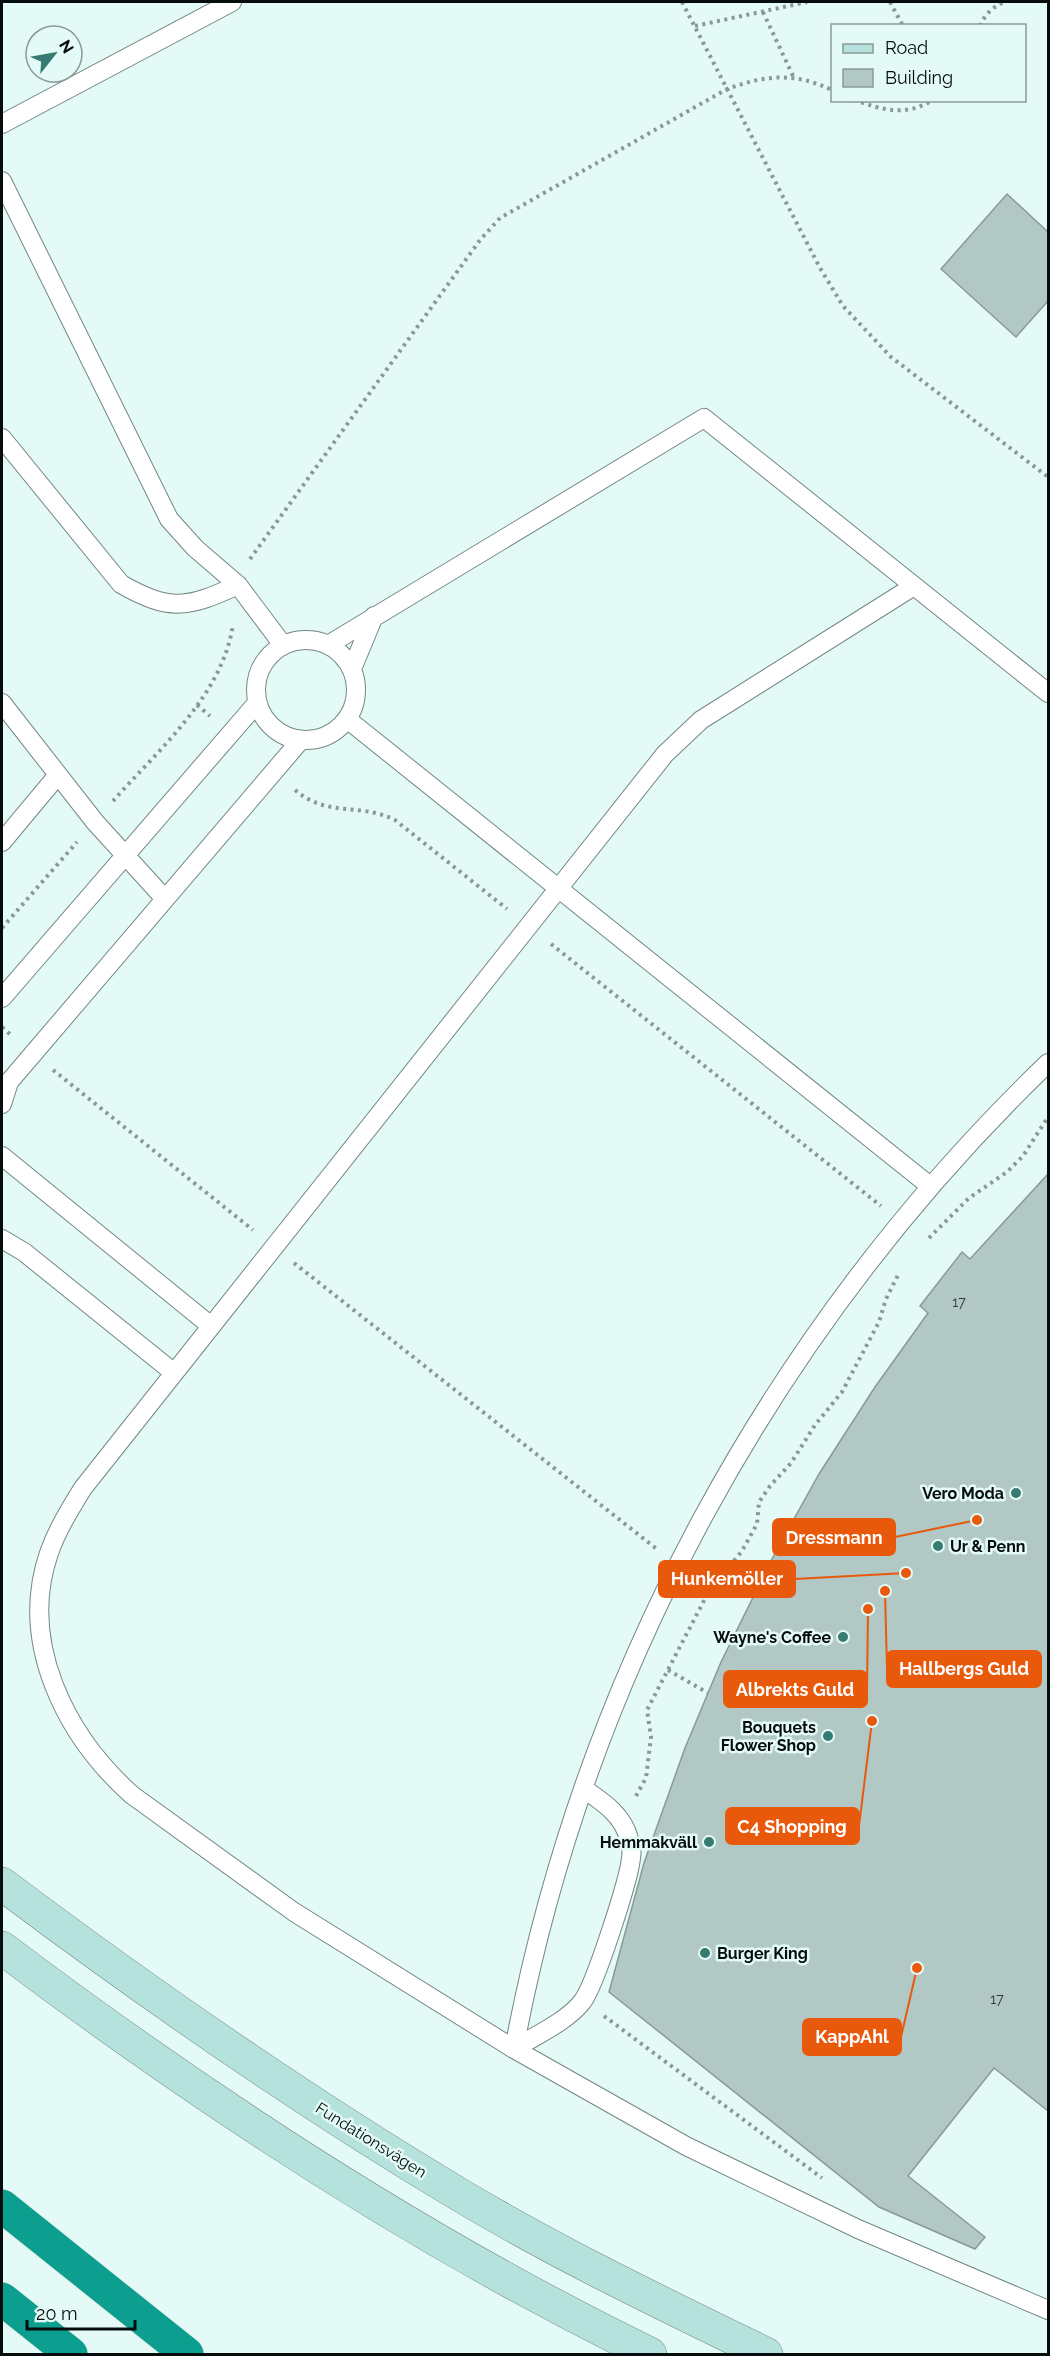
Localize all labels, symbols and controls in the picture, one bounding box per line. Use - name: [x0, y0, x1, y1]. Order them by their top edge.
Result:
- north arrow: [24, 24, 84, 84]
- legend: [831, 24, 1026, 102]
- text: N: [55, 36, 78, 57]
- text: Road: [885, 37, 928, 58]
- text: Building: [885, 67, 953, 88]
- house number: 17: [952, 1294, 966, 1310]
- place label: Vero Moda: [922, 1484, 1004, 1503]
- marker: Vero Moda: [1009, 1486, 1023, 1500]
- callout: Dressmann: [773, 1519, 895, 1555]
- text: Dressmann: [785, 1527, 883, 1548]
- place label: Ur & Penn: [950, 1537, 1025, 1556]
- marker: Ur & Penn: [931, 1539, 945, 1553]
- callout: Hunkemöller: [659, 1561, 795, 1597]
- text: Hunkemöller: [671, 1568, 783, 1589]
- place label: Wayne's Coffee: [713, 1628, 831, 1647]
- marker: Wayne's Coffee: [836, 1630, 850, 1644]
- callout: Hallbergs Guld: [887, 1651, 1041, 1687]
- text: Hallbergs Guld: [899, 1658, 1029, 1679]
- callout: Albrekts Guld: [724, 1671, 867, 1707]
- text: Albrekts Guld: [736, 1679, 854, 1700]
- place label: Bouquets Flower Shop: [721, 1718, 816, 1755]
- marker: Bouquets Flower Shop: [821, 1729, 835, 1743]
- callout: C4 Shopping: [726, 1808, 859, 1844]
- text: C4 Shopping: [737, 1816, 847, 1837]
- place label: Hemmakväll: [600, 1833, 698, 1852]
- marker: Hemmakväll: [702, 1835, 716, 1849]
- place label: Burger King: [717, 1944, 808, 1963]
- marker: Burger King: [698, 1946, 712, 1960]
- house number: 17: [990, 1991, 1004, 2007]
- callout: KappAhl: [803, 2019, 901, 2055]
- text: KappAhl: [815, 2026, 889, 2047]
- street label: Fundationsvägen: [312, 2098, 430, 2182]
- scale bar: [27, 2293, 135, 2331]
- text: 20 m: [36, 2303, 78, 2324]

